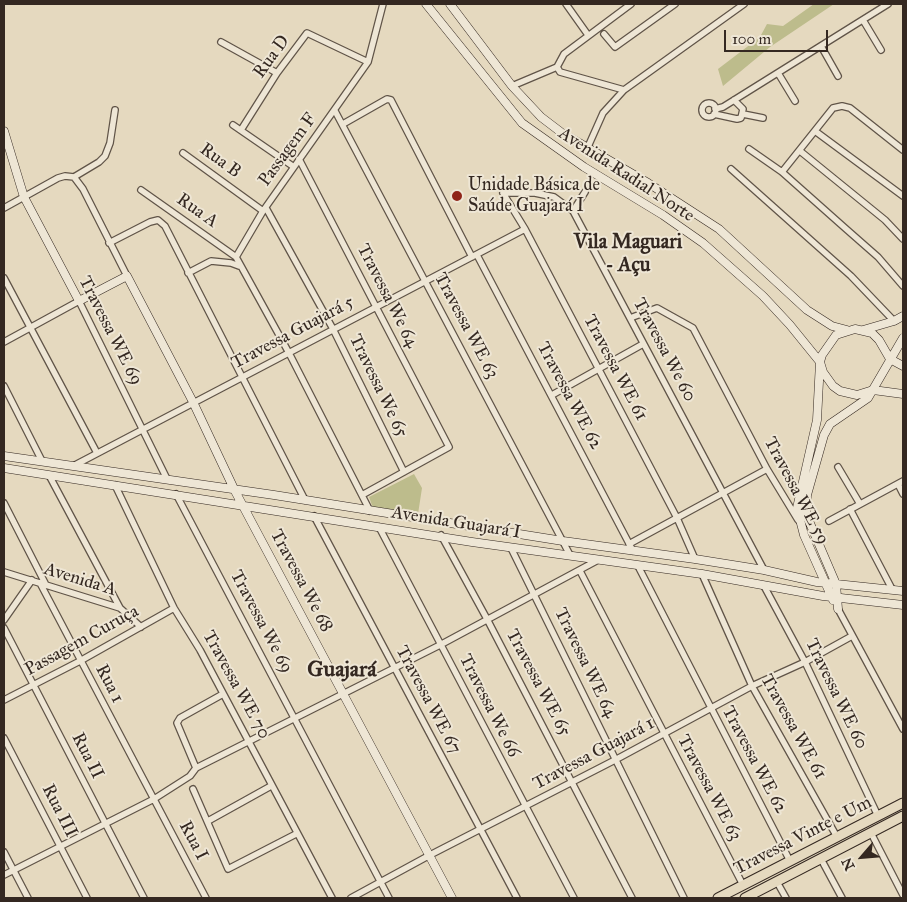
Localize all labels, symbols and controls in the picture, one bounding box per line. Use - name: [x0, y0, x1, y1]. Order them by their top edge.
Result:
- scale bar: [727, 20, 831, 52]
- text: 100 m: [732, 30, 771, 48]
- street label: Rua D: [249, 31, 295, 83]
- street label: Passagem F: [254, 109, 322, 191]
- street label: Avenida Radial Norte: [554, 123, 698, 227]
- street label: Rua B: [195, 139, 245, 183]
- place label: Unidade Básica de Saúde Guajará I: [468, 175, 600, 218]
- street label: Rua A: [172, 189, 222, 233]
- marker: Unidade Básica de Saúde Guajará I: [450, 189, 464, 203]
- district label: Vila Maguari - Açu: [574, 231, 682, 278]
- street label: Travessa We 64: [352, 240, 422, 352]
- street label: Travessa WE 63: [429, 269, 503, 383]
- street label: Travessa WE 69: [73, 273, 147, 389]
- street label: Travessa Guajará 5: [228, 292, 358, 374]
- street label: Travessa We 60: [628, 295, 700, 405]
- street label: Travessa WE 61: [578, 311, 652, 425]
- street label: Travessa We 65: [344, 331, 412, 441]
- street label: Travessa WE 62: [532, 339, 606, 453]
- street label: Travessa WE 59: [759, 434, 833, 548]
- street label: Avenida Guajará I: [390, 502, 522, 544]
- street label: Travessa We 68: [265, 526, 337, 636]
- street label: Avenida A: [41, 559, 119, 601]
- street label: Travessa We 69: [225, 567, 297, 677]
- street label: Passagem Curuça: [21, 601, 143, 681]
- street label: Travessa WE 64: [549, 604, 621, 722]
- street label: Travessa WE 65: [501, 626, 575, 740]
- street label: Travessa WE 70: [197, 627, 275, 743]
- street label: Travessa WE 60: [800, 635, 872, 753]
- street label: Travessa WE 67: [390, 642, 466, 758]
- street label: Travessa We 66: [454, 651, 524, 761]
- district label: Guajará: [307, 658, 377, 684]
- street label: Rua 1: [90, 661, 128, 707]
- street label: Travessa WE 61: [755, 671, 831, 783]
- street label: Travessa WE 62: [717, 703, 791, 817]
- street label: Travessa Guajará 1: [530, 713, 658, 795]
- street label: Rua II: [66, 729, 108, 783]
- street label: Travessa WE 63: [672, 731, 746, 845]
- street label: Rua III: [37, 781, 81, 841]
- street label: Travessa Vinte e Um: [730, 792, 876, 880]
- street label: Rua I: [174, 818, 212, 864]
- north arrow: [837, 832, 887, 882]
- text: N: [838, 855, 858, 873]

